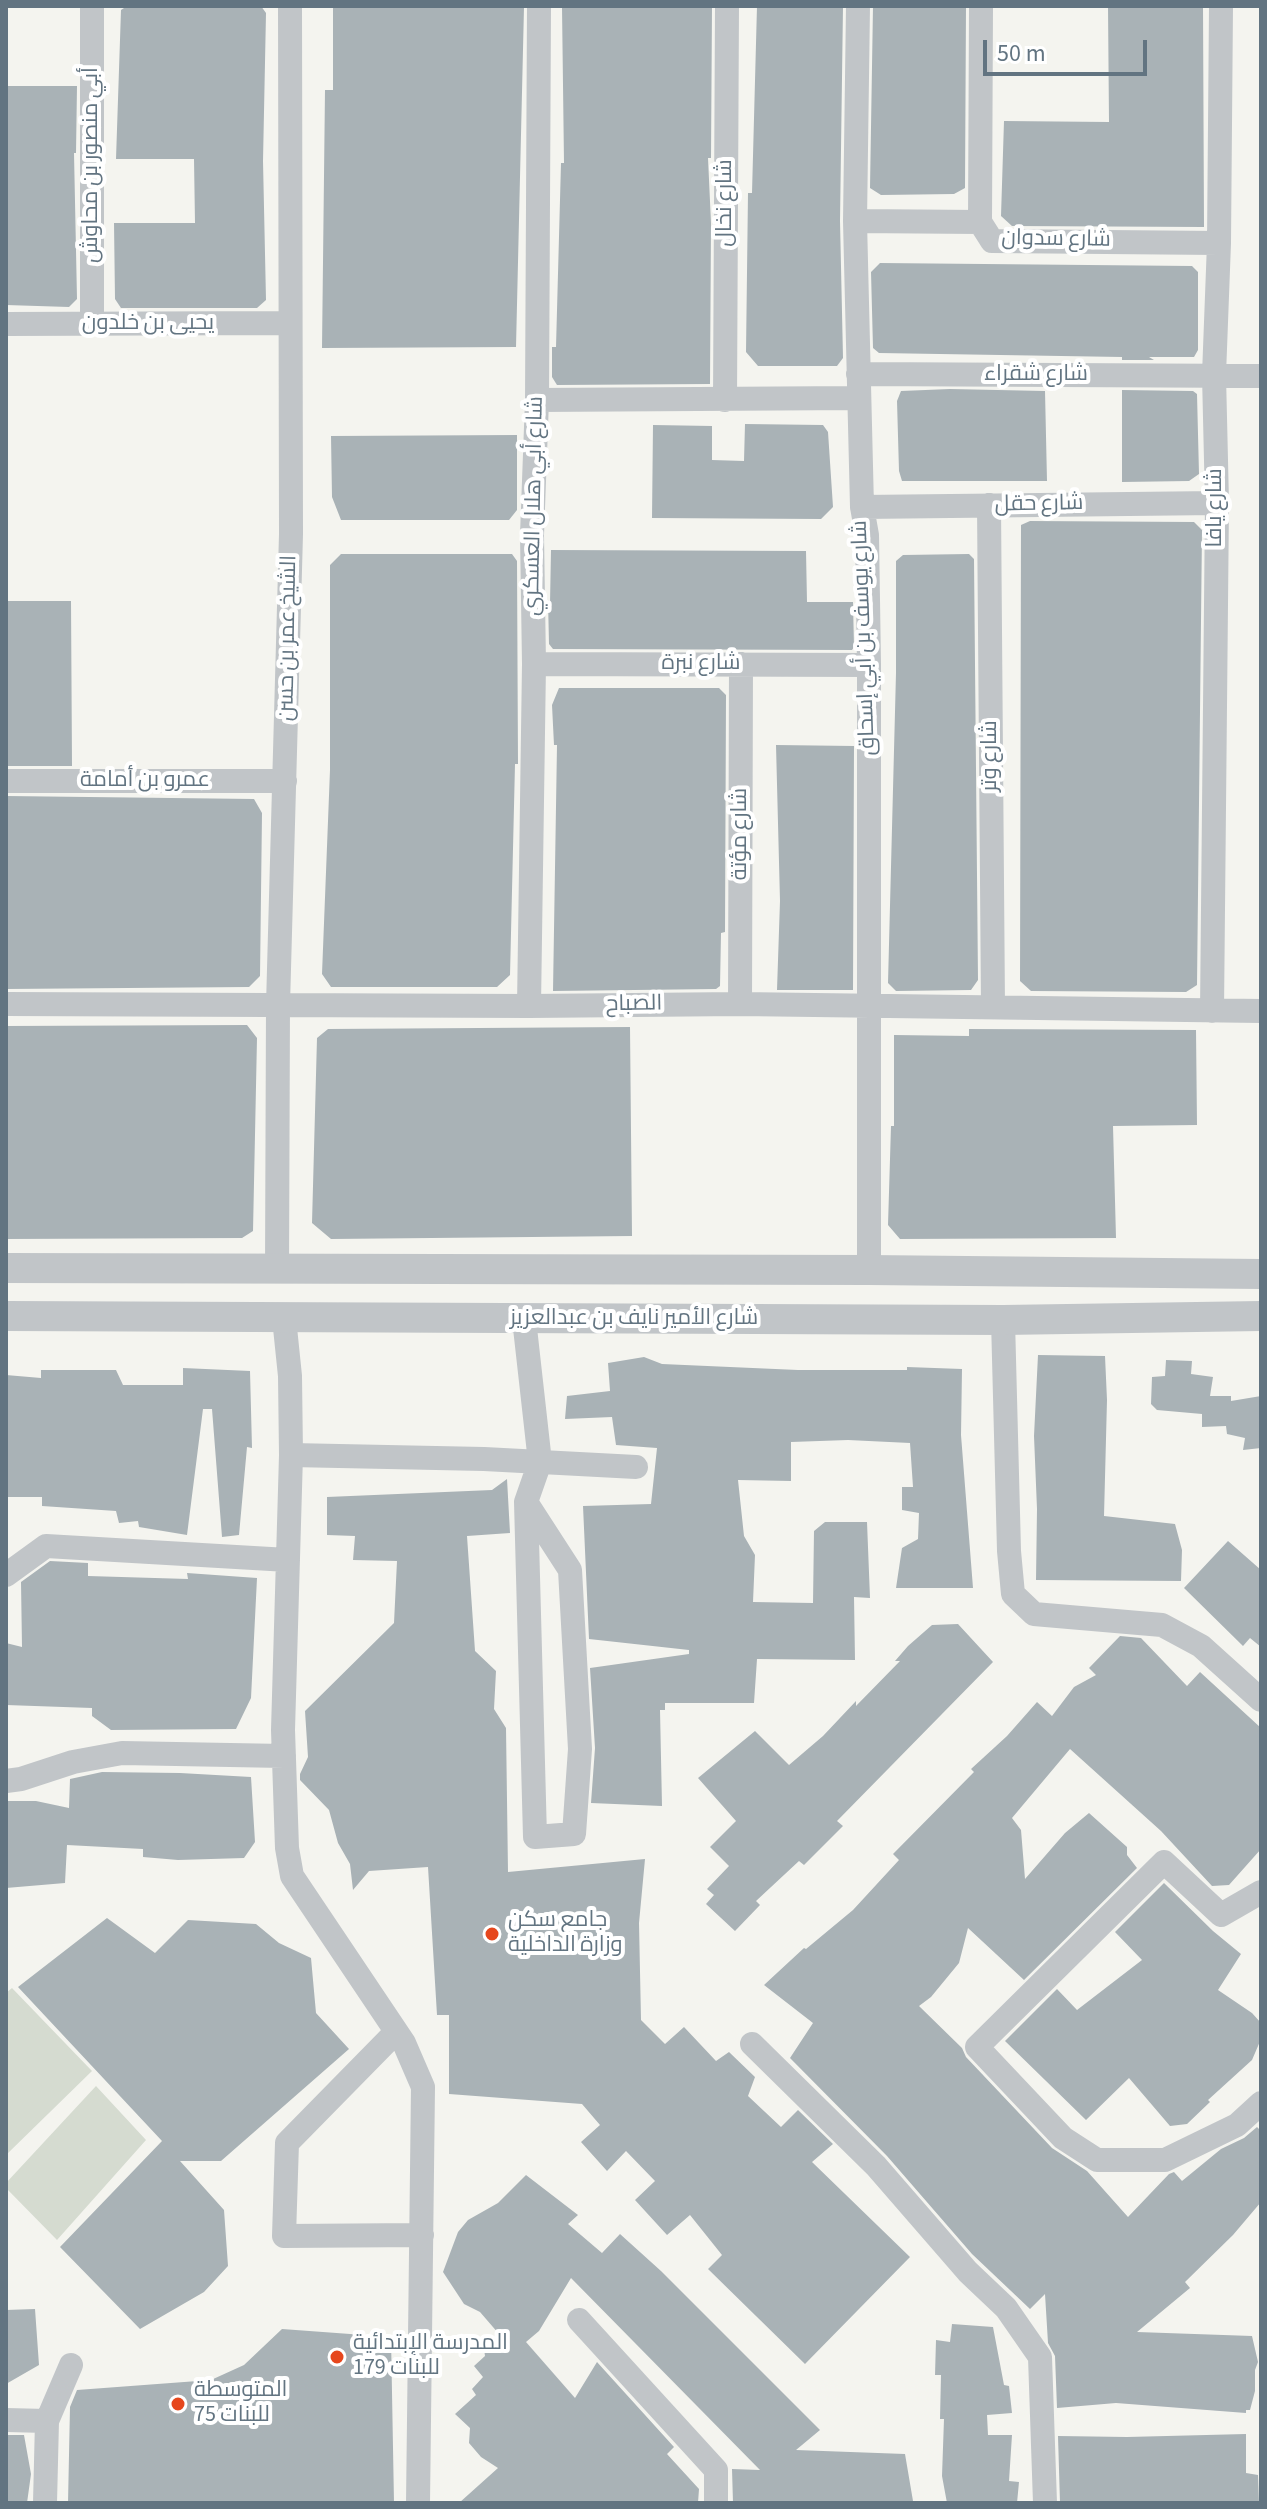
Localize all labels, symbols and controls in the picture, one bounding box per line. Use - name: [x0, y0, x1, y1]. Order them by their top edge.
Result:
- scale bar: [987, 24, 1151, 74]
- text: 50 m: [997, 36, 1046, 71]
- street label: أبي منصور بن محاوش: [79, 67, 105, 263]
- street label: شارع نخال: [713, 159, 739, 247]
- street label: شارع سدوان: [1001, 226, 1111, 254]
- street label: يحيى بن خلدون: [82, 311, 214, 337]
- street label: شارع شقراء: [984, 362, 1088, 388]
- street label: شارع أبي هلال العسكري: [520, 396, 550, 616]
- street label: شارع يافا: [1203, 468, 1229, 548]
- street label: شارع حقل: [994, 491, 1084, 519]
- street label: شارع يوسف بن أبي إسحاق: [848, 520, 882, 756]
- street label: الشيخ عمر بن حسن: [274, 555, 304, 721]
- street label: شارع نبرة: [662, 651, 740, 677]
- street label: شارع وتر: [978, 720, 1004, 792]
- street label: عمرو بن أمامة: [80, 768, 210, 794]
- street label: شارع مؤتة: [728, 788, 754, 880]
- street label: الصباح: [606, 991, 662, 1019]
- street label: شارع الأمير نايف بن عبدالعزيز: [510, 1306, 758, 1332]
- place label: جامع سكن وزارة الداخلية: [508, 1908, 623, 1960]
- marker: جامع سكن وزارة الداخلية: [483, 1925, 501, 1943]
- place label: المدرسة الإبتدائية 179 للبنات: [353, 2331, 508, 2382]
- marker: المدرسة الإبتدائية 179 للبنات: [328, 2348, 346, 2366]
- place label: المتوسطة 75 للبنات: [194, 2378, 287, 2430]
- marker: المتوسطة 75 للبنات: [169, 2395, 187, 2413]

